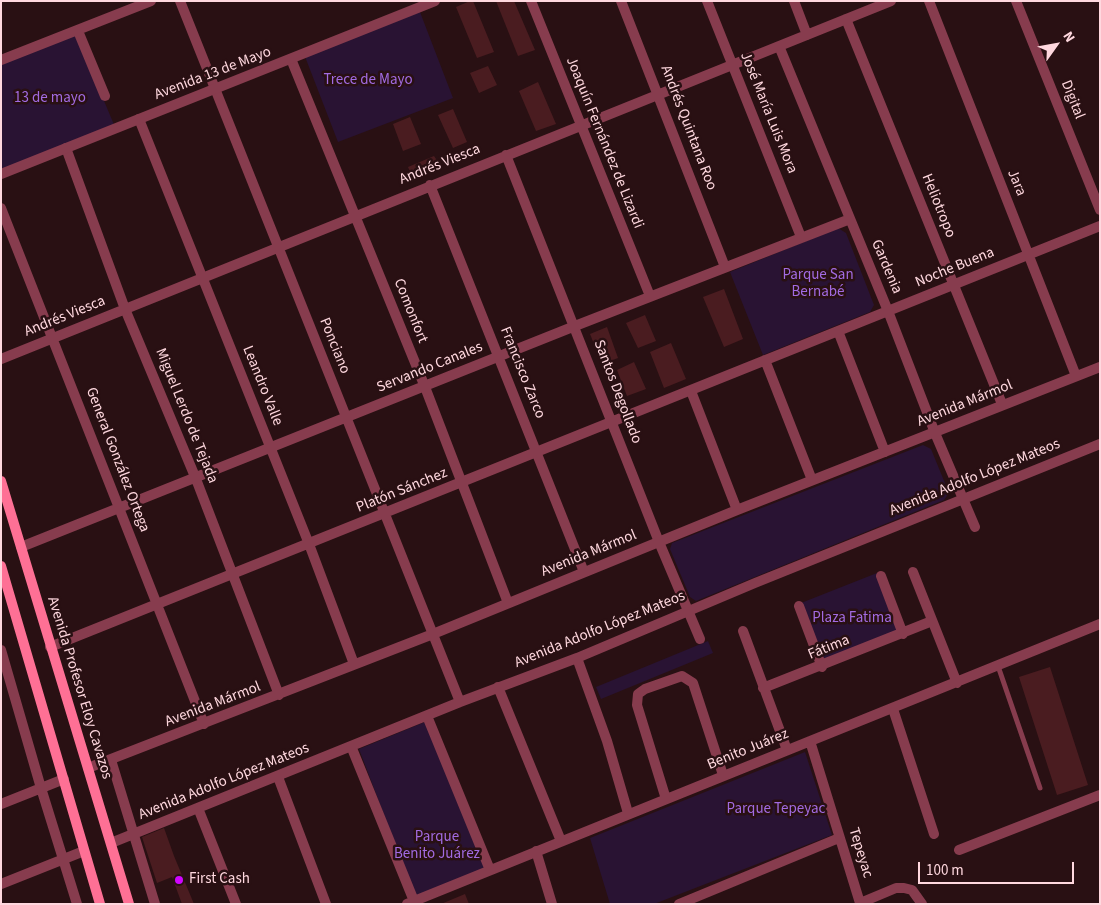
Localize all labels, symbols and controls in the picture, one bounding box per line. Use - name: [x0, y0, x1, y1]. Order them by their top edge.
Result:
- north arrow: [1031, 20, 1081, 70]
- text: N: [1058, 28, 1080, 46]
- street label: Avenida 13 de Mayo: [152, 43, 274, 105]
- street label: José María Luis Mora: [735, 50, 801, 176]
- street label: Joaquín Fernández de Lizardi: [561, 55, 647, 231]
- street label: Andrés Quintana Roo: [656, 63, 720, 193]
- park label: Trece de Mayo: [323, 72, 413, 90]
- street label: Digital: [1056, 78, 1088, 122]
- park label: 13 de mayo: [14, 90, 86, 108]
- street label: Andrés Viesca: [397, 141, 483, 189]
- street label: Jara: [1003, 167, 1029, 199]
- street label: Heliotropo: [917, 171, 959, 241]
- street label: Gardenia: [867, 237, 905, 297]
- street label: Noche Buena: [913, 244, 997, 292]
- park label: Parque San Bernabé: [782, 267, 854, 302]
- street label: Comonfort: [389, 276, 431, 346]
- street label: Andrés Viesca: [22, 293, 108, 341]
- street label: Ponciano: [315, 315, 353, 377]
- street label: Francisco Zarco: [495, 325, 549, 421]
- street label: Santos Degollado: [589, 338, 645, 446]
- street label: Servando Canales: [375, 339, 485, 397]
- street label: Leandro Valle: [238, 343, 286, 429]
- street label: Miguel Lerdo de Tejada: [151, 346, 221, 486]
- street label: Avenida Mármol: [915, 377, 1015, 431]
- street label: General González Ortega: [81, 385, 153, 535]
- street label: Avenida Adolfo López Mateos: [887, 436, 1063, 520]
- street label: Platón Sánchez: [354, 465, 450, 517]
- street label: Avenida Mármol: [539, 527, 639, 581]
- street label: Avenida Adolfo López Mateos: [512, 588, 688, 672]
- street label: Avenida Profesor Eloy Cavazos: [43, 595, 115, 781]
- park label: Plaza Fatima: [812, 610, 892, 628]
- street label: Fátima: [806, 632, 852, 664]
- street label: Avenida Mármol: [163, 678, 263, 732]
- street label: Benito Juárez: [705, 726, 791, 774]
- street label: Avenida Adolfo López Mateos: [136, 740, 312, 824]
- park label: Parque Tepeyac: [727, 801, 825, 819]
- street label: Tepeyac: [844, 826, 876, 880]
- park label: Parque Benito Juárez: [394, 829, 480, 864]
- scale bar: [921, 852, 1077, 884]
- text: 100 m: [926, 860, 964, 881]
- place label: First Cash: [189, 871, 250, 889]
- marker: First Cash: [173, 874, 185, 886]

